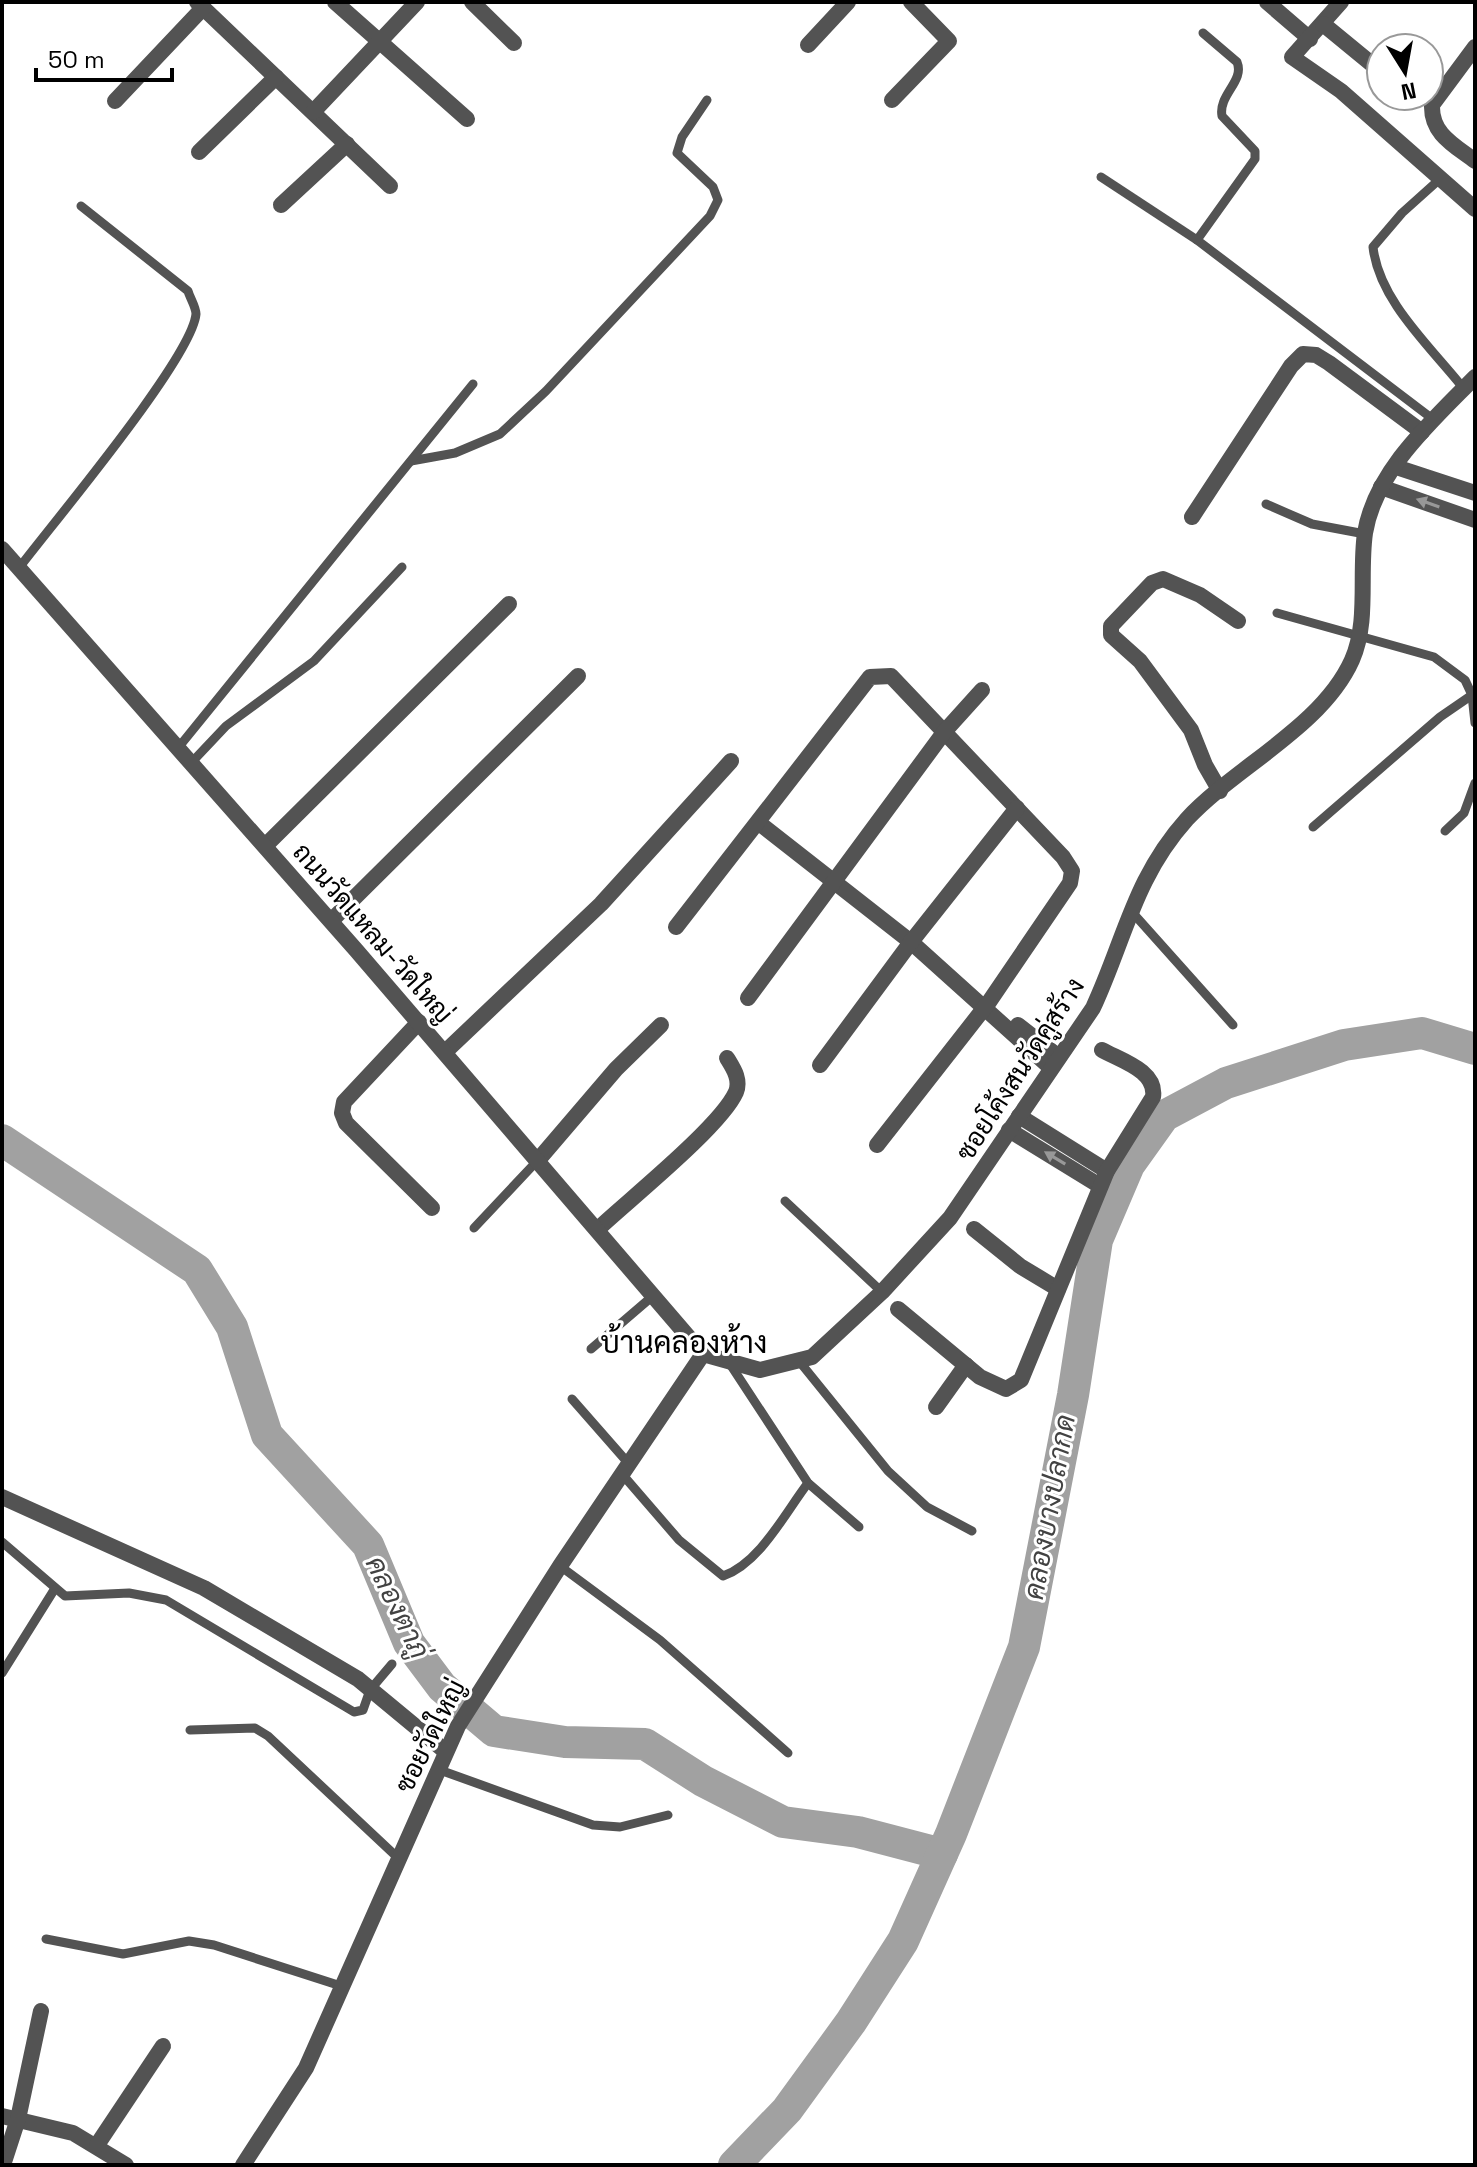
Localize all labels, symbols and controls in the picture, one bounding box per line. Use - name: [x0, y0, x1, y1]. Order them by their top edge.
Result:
- scale bar: [36, 32, 172, 82]
- north arrow: [1365, 32, 1445, 112]
- text: 50 m: [48, 44, 105, 75]
- text: N: [1399, 76, 1419, 107]
- one-way arrow: [1416, 497, 1440, 509]
- street label: ถนนวัดแหลม-วัดใหญ่: [285, 836, 461, 1030]
- street label: ซอยโค้งสนวัดคู่สร้าง: [948, 971, 1093, 1168]
- one-way arrow: [1044, 1151, 1066, 1165]
- district label: บ้านคลองห้าง: [601, 1322, 767, 1362]
- water label: คลองบางปลากด: [1015, 1412, 1083, 1602]
- water label: คลองตาภู่: [356, 1550, 439, 1667]
- street label: ซอยวัดใหญ่: [387, 1674, 473, 1798]

